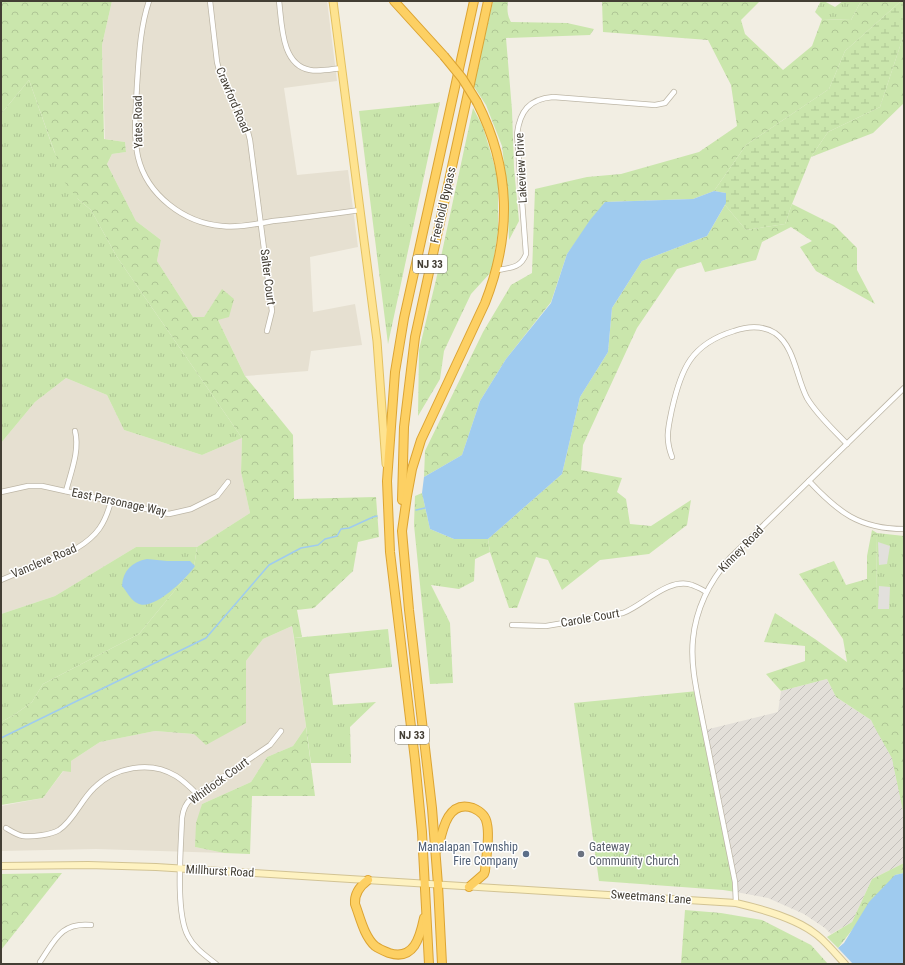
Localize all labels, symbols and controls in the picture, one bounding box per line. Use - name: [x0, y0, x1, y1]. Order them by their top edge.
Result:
- street label: Crawford Road: [213, 65, 253, 135]
- street label: Yates Road: [131, 95, 145, 149]
- street label: Lakeview Drive: [512, 132, 530, 203]
- street label: Freehold Bypass: [427, 165, 459, 245]
- street label: Salter Court: [258, 248, 278, 306]
- road number: NJ 33: [413, 255, 447, 273]
- street label: East Parsonage Way: [70, 485, 168, 519]
- street label: Kinney Road: [716, 523, 766, 575]
- street label: Vancleve Road: [9, 541, 79, 581]
- street label: Carole Court: [560, 606, 621, 630]
- road number: NJ 33: [395, 726, 429, 744]
- street label: Whitlock Court: [187, 755, 252, 807]
- place label: Manalapan Township Fire Company: [418, 840, 518, 868]
- place label: Gateway Community Church: [589, 840, 679, 868]
- marker: Manalapan Township Fire Company: [521, 849, 531, 859]
- marker: Gateway Community Church: [576, 849, 586, 859]
- street label: Millhurst Road: [185, 862, 255, 880]
- street label: Sweetmans Lane: [610, 887, 692, 907]

